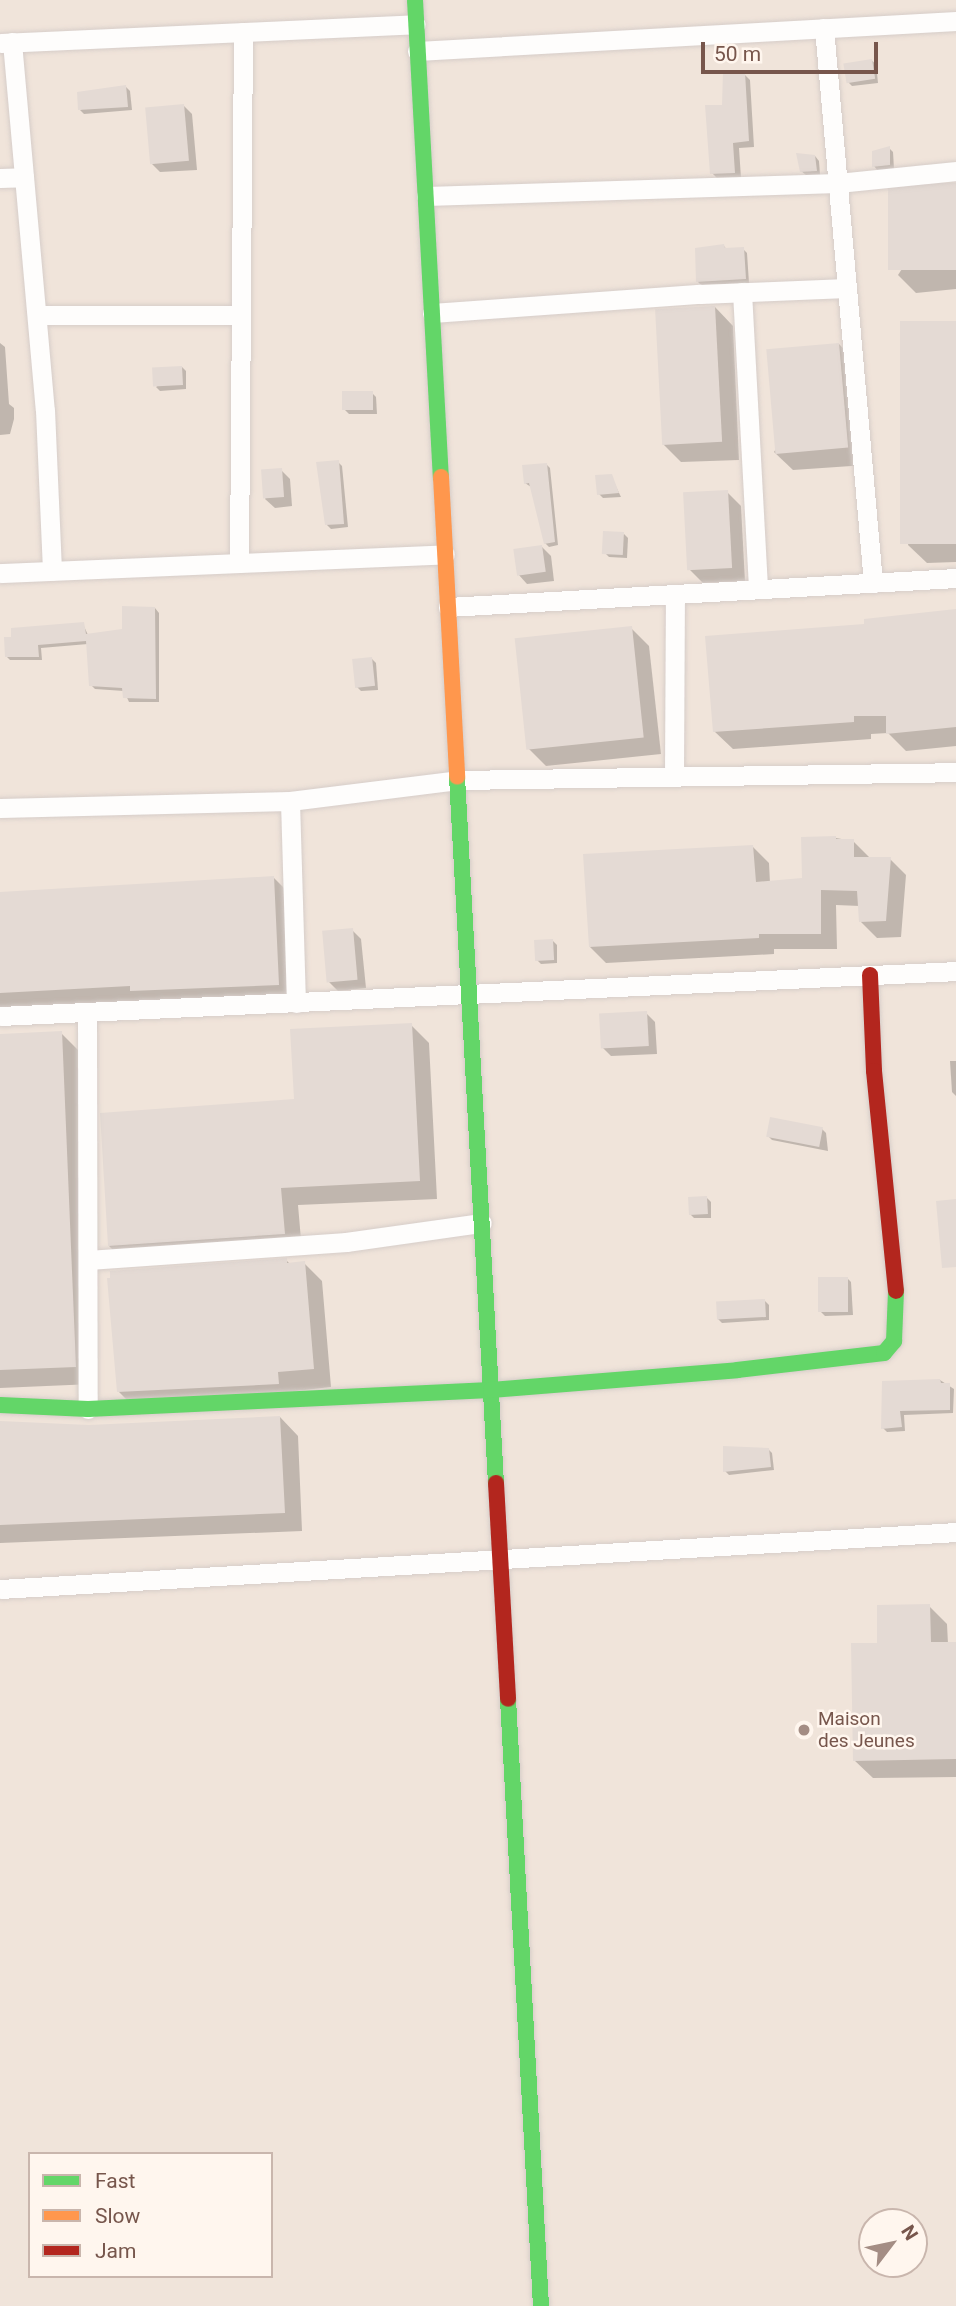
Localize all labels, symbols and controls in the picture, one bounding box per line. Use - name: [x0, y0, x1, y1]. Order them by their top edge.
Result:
- scale bar: [704, 28, 881, 72]
- text: 50 m: [714, 42, 761, 66]
- place label: Maison des Jeunes: [818, 1708, 915, 1752]
- marker: Maison des Jeunes: [796, 1722, 812, 1738]
- legend: [28, 2152, 273, 2278]
- text: Fast: [95, 2169, 135, 2193]
- text: Slow: [95, 2204, 140, 2228]
- north arrow: [858, 2208, 928, 2278]
- text: N: [896, 2221, 923, 2244]
- text: Jam: [95, 2239, 136, 2263]

